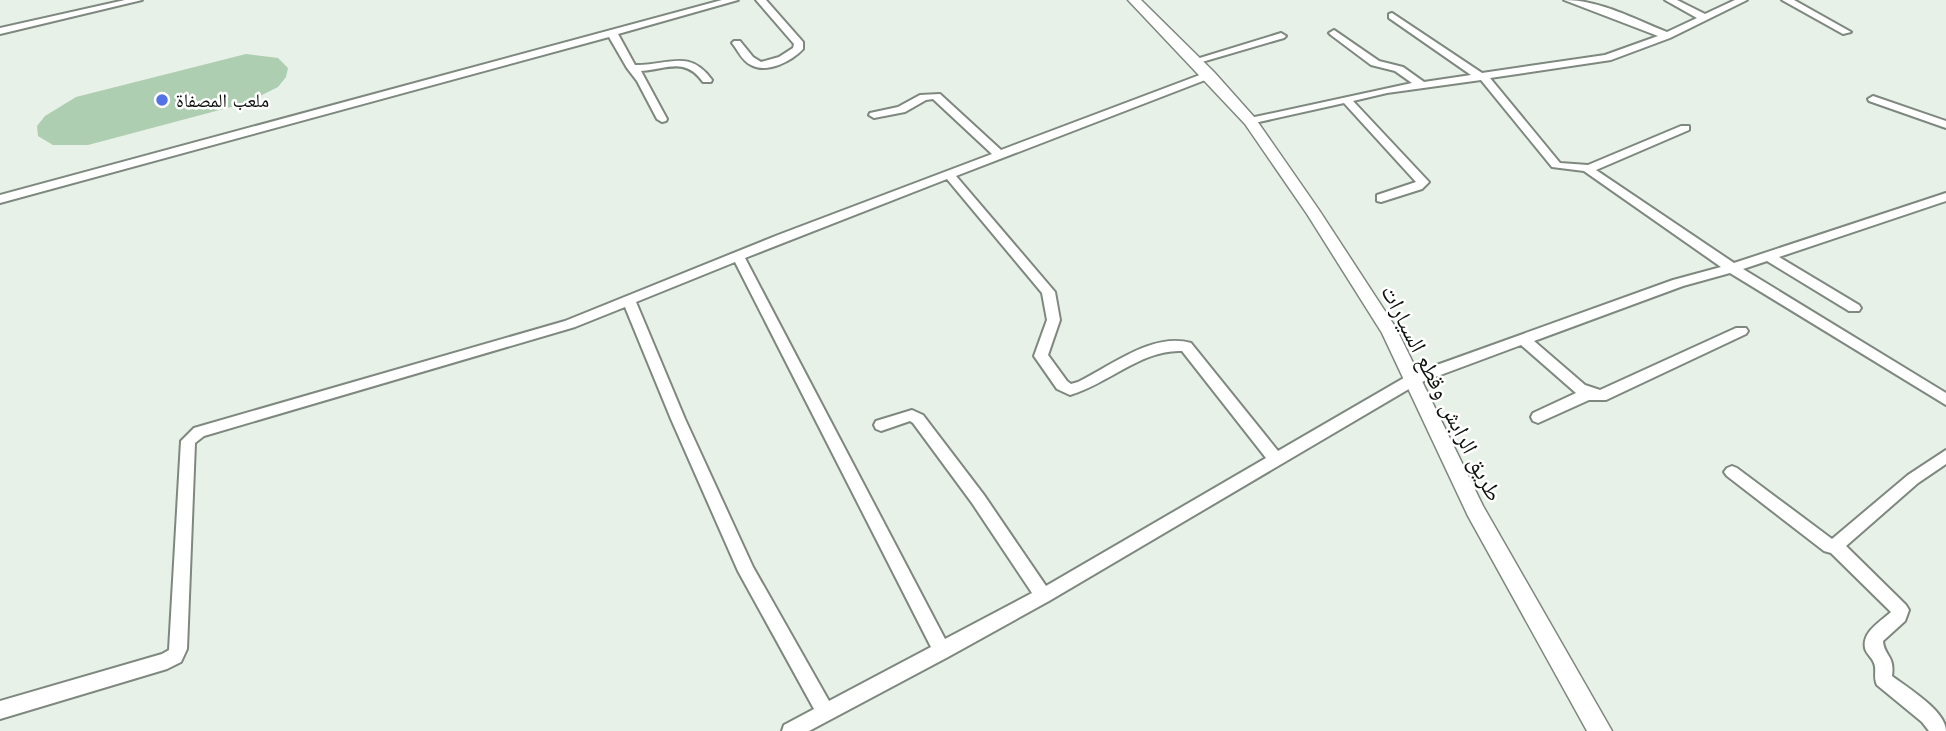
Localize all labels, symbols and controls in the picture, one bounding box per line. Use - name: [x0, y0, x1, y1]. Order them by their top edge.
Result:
- place label: ملعب المصفاة: [176, 89, 269, 112]
- marker: ملعب المصفاة: [154, 92, 170, 108]
- street label: طريق الرابش وقطع السيارات: [1374, 280, 1509, 506]

